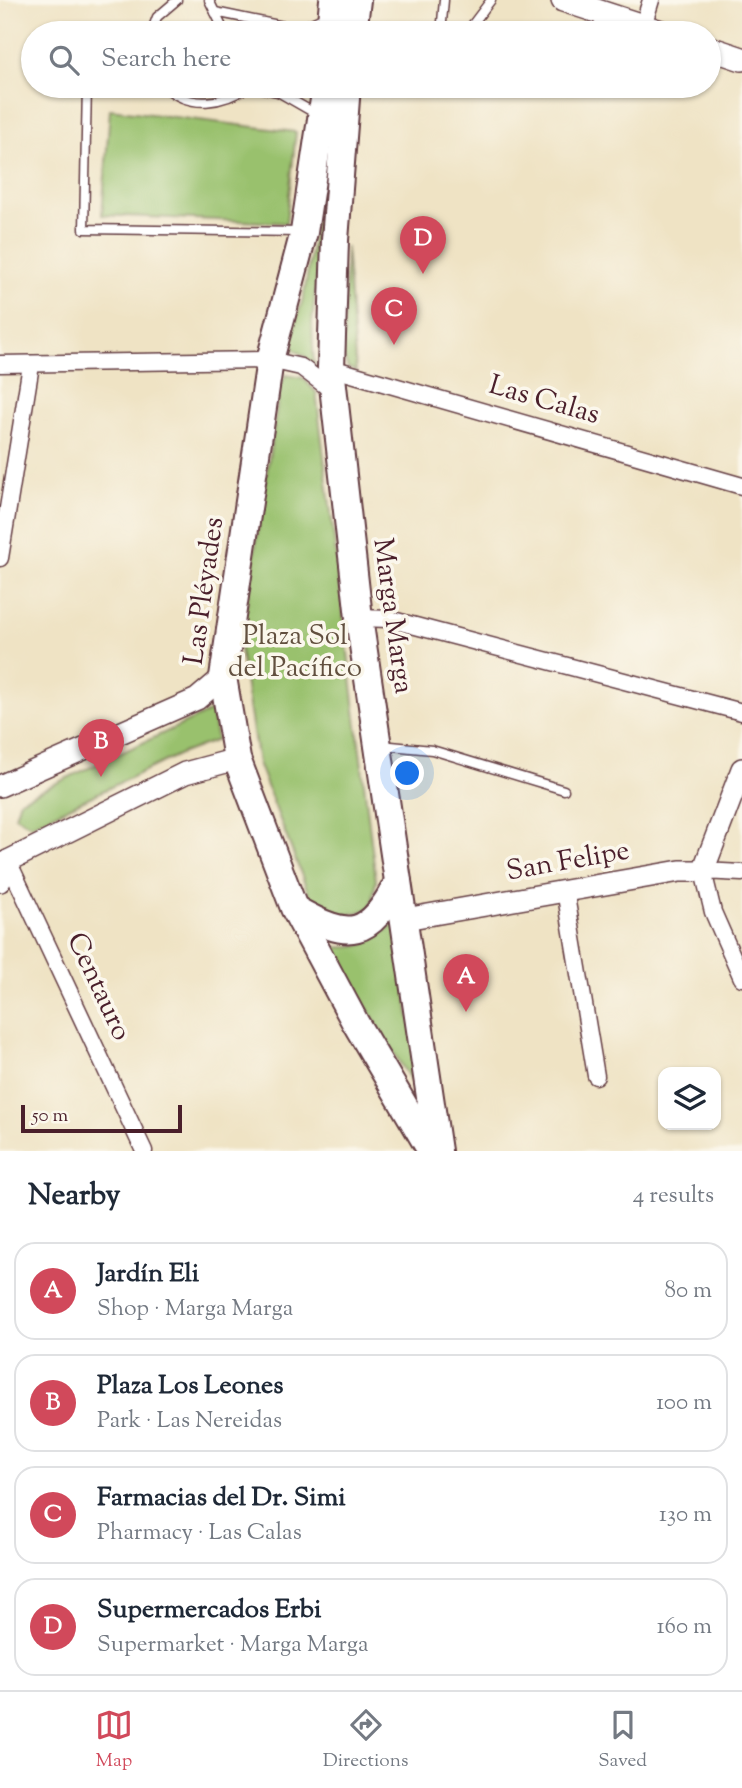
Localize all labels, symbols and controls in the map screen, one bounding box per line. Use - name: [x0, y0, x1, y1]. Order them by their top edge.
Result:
- search box: [21, 21, 721, 98]
- icon: search: [45, 41, 83, 79]
- text: Search here: [101, 41, 231, 78]
- pin: D: [400, 216, 446, 274]
- pin: C: [371, 287, 417, 345]
- street label: Las Calas: [484, 366, 604, 436]
- street label: Las Pléyades: [175, 515, 235, 667]
- street label: Marga Marga: [361, 536, 423, 696]
- park label: Plaza Sol del Pacífico: [228, 617, 362, 689]
- pin: B: [78, 719, 124, 777]
- your location: [390, 756, 424, 790]
- street label: San Felipe: [503, 832, 633, 892]
- street label: Centauro: [56, 926, 140, 1048]
- pin: A: [443, 954, 489, 1012]
- map controls: [658, 1067, 721, 1130]
- button: layers: [658, 1067, 721, 1130]
- scale bar: [21, 1102, 182, 1134]
- text: 50 m: [32, 1103, 68, 1130]
- text: Nearby: [28, 1175, 120, 1218]
- text: 4 results: [633, 1180, 714, 1213]
- text: Jardín Eli: [97, 1256, 199, 1293]
- text: A: [44, 1275, 62, 1308]
- text: 80 m: [664, 1275, 712, 1308]
- text: Shop · Marga Marga: [97, 1293, 293, 1326]
- text: Plaza Los Leones: [97, 1368, 283, 1405]
- text: B: [46, 1387, 60, 1420]
- text: 100 m: [656, 1387, 712, 1420]
- text: Park · Las Nereidas: [97, 1405, 282, 1438]
- text: Farmacias del Dr. Simi: [97, 1480, 346, 1517]
- text: C: [44, 1499, 62, 1532]
- text: 130 m: [659, 1499, 712, 1532]
- text: Pharmacy · Las Calas: [97, 1517, 302, 1550]
- text: Supermercados Erbi: [97, 1592, 321, 1629]
- text: D: [44, 1611, 62, 1644]
- text: 160 m: [657, 1611, 712, 1644]
- text: Supermarket · Marga Marga: [97, 1629, 369, 1662]
- tab: Map: [95, 1706, 133, 1775]
- tab: Directions: [323, 1706, 408, 1775]
- tab: Saved: [598, 1706, 647, 1775]

